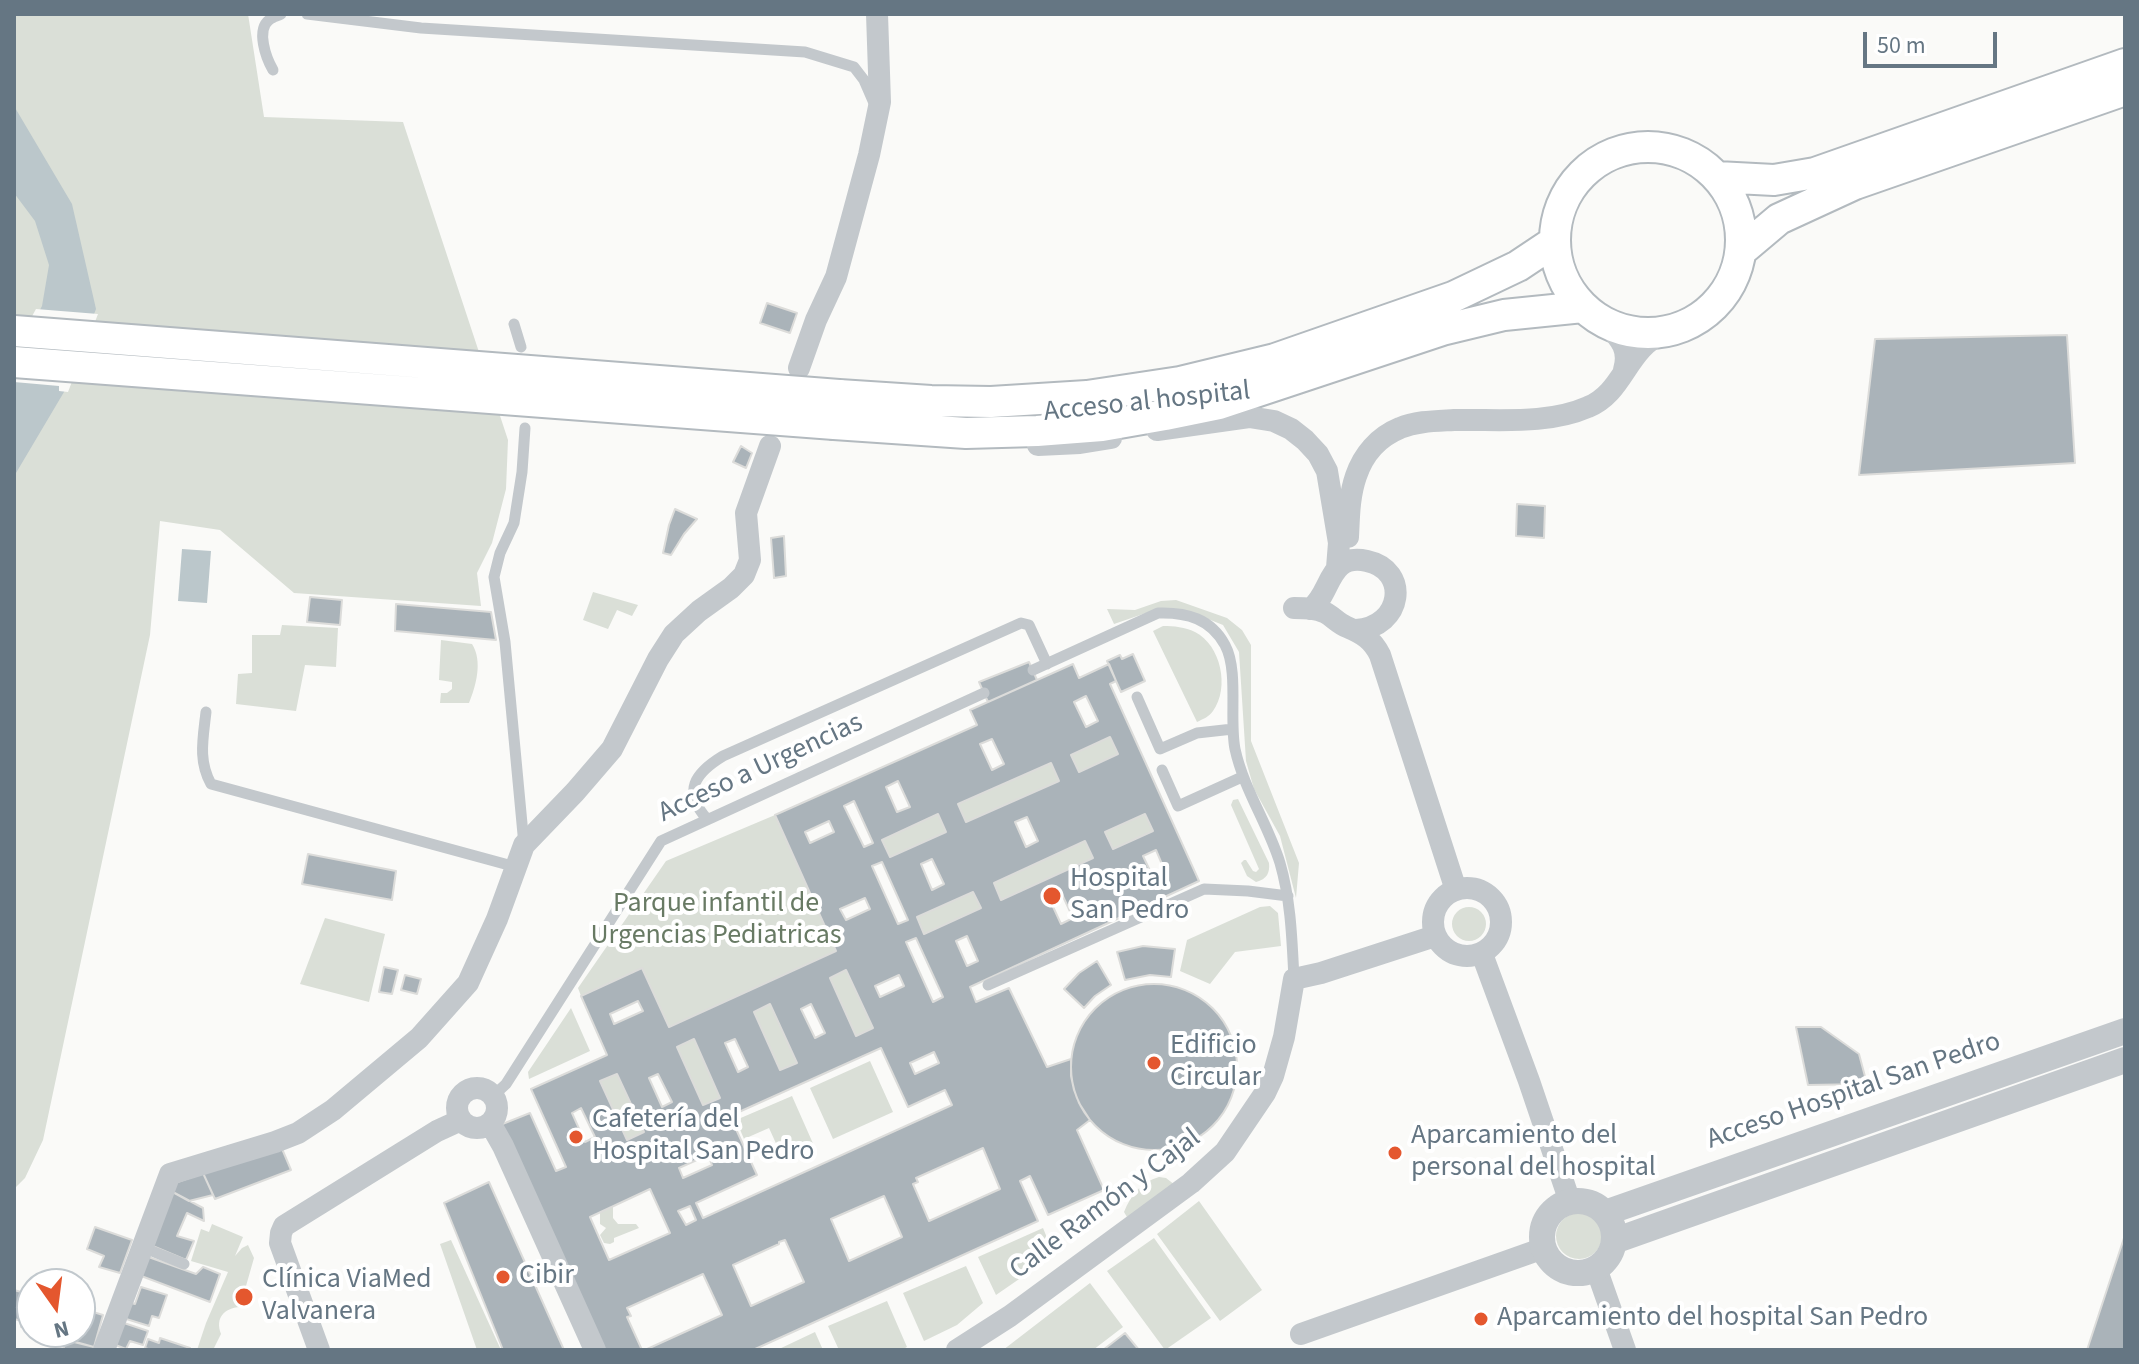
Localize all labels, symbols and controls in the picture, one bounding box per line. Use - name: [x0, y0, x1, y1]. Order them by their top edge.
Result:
- scale bar: [1867, 16, 2001, 66]
- text: 50 m: [1877, 28, 1926, 63]
- street label: Acceso al hospital: [1042, 375, 1252, 431]
- street label: Acceso a Urgencias: [653, 707, 869, 831]
- place label: Hospital San Pedro: [1070, 863, 1189, 929]
- marker: Hospital San Pedro: [1041, 885, 1063, 907]
- park label: Parque infantil de Urgencias Pediatricas: [590, 888, 842, 954]
- street label: Acceso Hospital San Pedro: [1703, 1026, 2005, 1158]
- place label: Edificio Circular: [1170, 1030, 1261, 1096]
- marker: Edificio Circular: [1145, 1054, 1163, 1072]
- place label: Cafetería del Hospital San Pedro: [592, 1104, 814, 1170]
- place label: Aparcamiento del personal del hospital: [1411, 1120, 1656, 1186]
- street label: Calle Ramón y Cajal: [1004, 1122, 1208, 1288]
- marker: Cafetería del Hospital San Pedro: [567, 1128, 585, 1146]
- marker: Aparcamiento del personal del hospital: [1386, 1144, 1404, 1162]
- place label: Cibir: [519, 1260, 574, 1294]
- place label: Clínica ViaMed Valvanera: [262, 1264, 432, 1330]
- north arrow: [16, 1268, 96, 1348]
- marker: Cibir: [494, 1268, 512, 1286]
- marker: Clínica ViaMed Valvanera: [233, 1286, 255, 1308]
- place label: Aparcamiento del hospital San Pedro: [1497, 1302, 1928, 1336]
- marker: Aparcamiento del hospital San Pedro: [1472, 1310, 1490, 1328]
- text: N: [50, 1312, 72, 1347]

